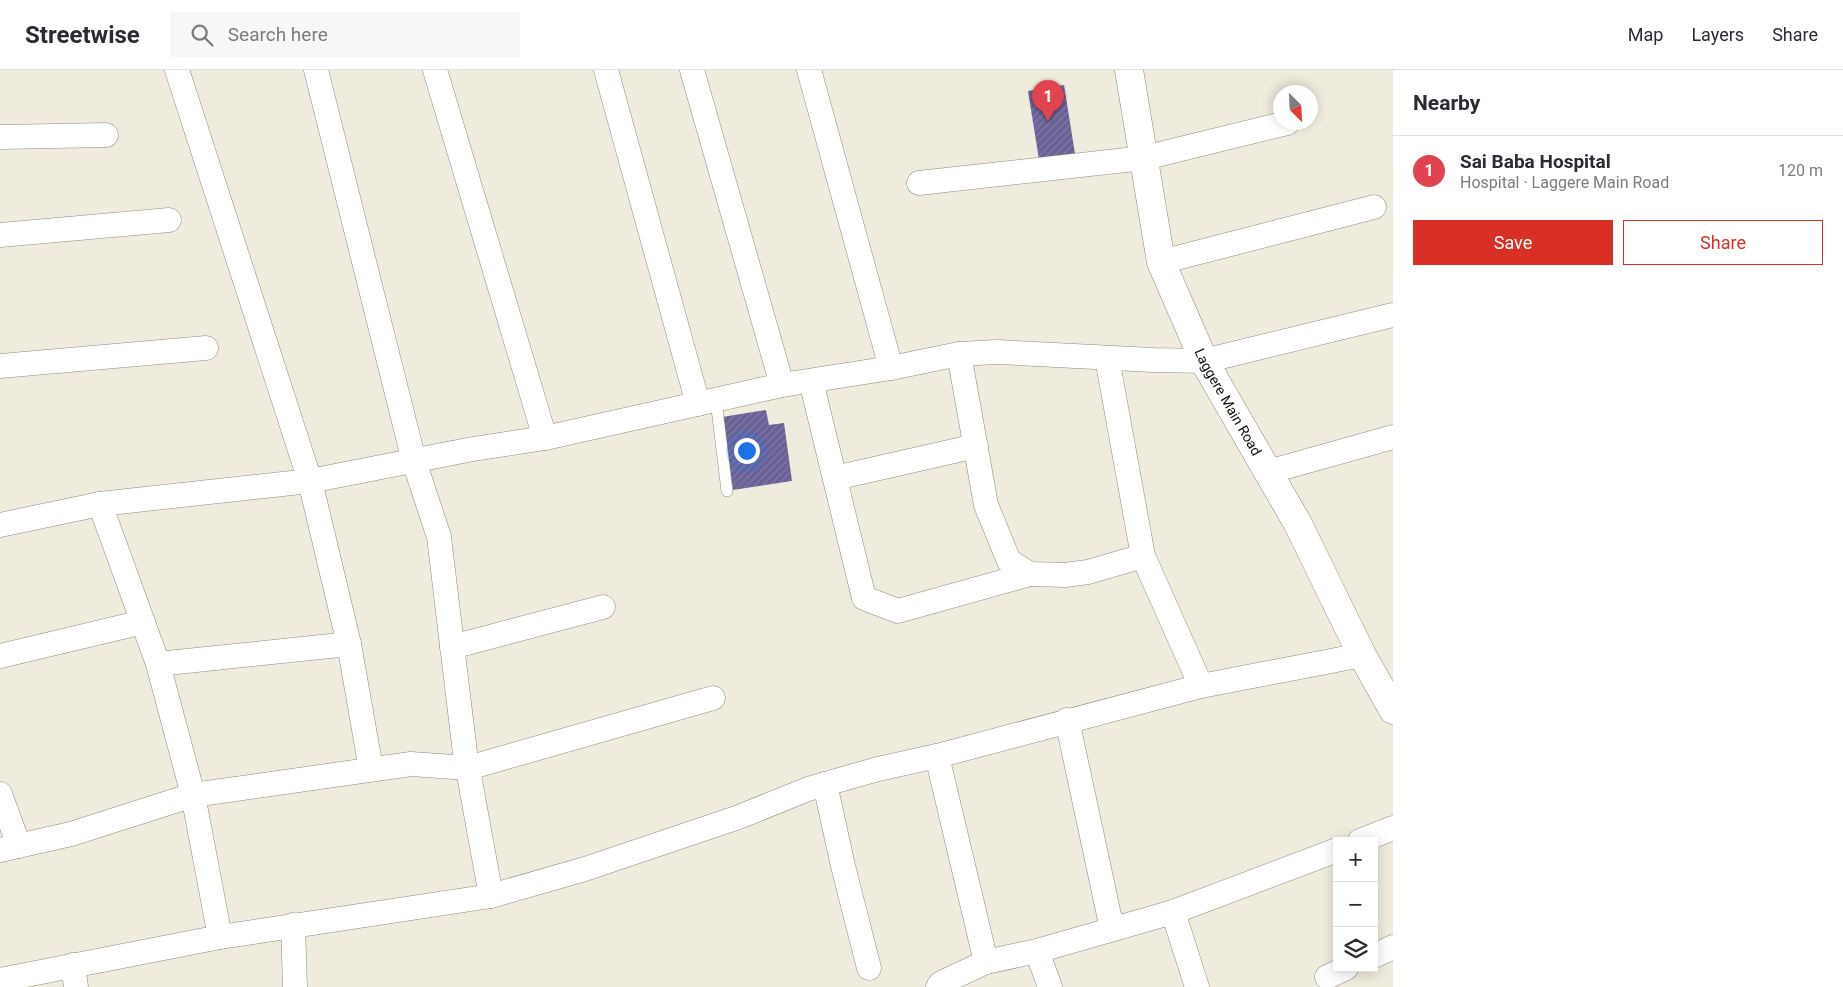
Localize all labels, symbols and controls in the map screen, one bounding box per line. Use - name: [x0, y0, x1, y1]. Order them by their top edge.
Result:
- search box: [170, 12, 520, 57]
- text: Streetwise: [25, 21, 140, 49]
- icon: search: [188, 21, 216, 49]
- text: Search here: [228, 23, 328, 46]
- text: Map: [1628, 24, 1663, 45]
- text: Layers: [1691, 24, 1744, 45]
- text: Share: [1772, 24, 1818, 45]
- pin: 1: [1032, 80, 1064, 121]
- north arrow: [1273, 85, 1318, 130]
- text: Nearby: [1413, 91, 1480, 115]
- text: Sai Baba Hospital: [1460, 150, 1611, 173]
- text: 1: [1424, 161, 1434, 180]
- text: 120 m: [1778, 161, 1823, 180]
- text: Hospital · Laggere Main Road: [1460, 173, 1669, 192]
- button: Save: [1413, 220, 1613, 265]
- button: Share: [1623, 220, 1823, 265]
- street label: Laggere Main Road: [1192, 346, 1265, 458]
- your location: [734, 438, 760, 464]
- map controls: [1333, 837, 1378, 972]
- button: +: [1333, 837, 1378, 882]
- button: −: [1333, 882, 1378, 927]
- button: layers: [1333, 927, 1378, 972]

